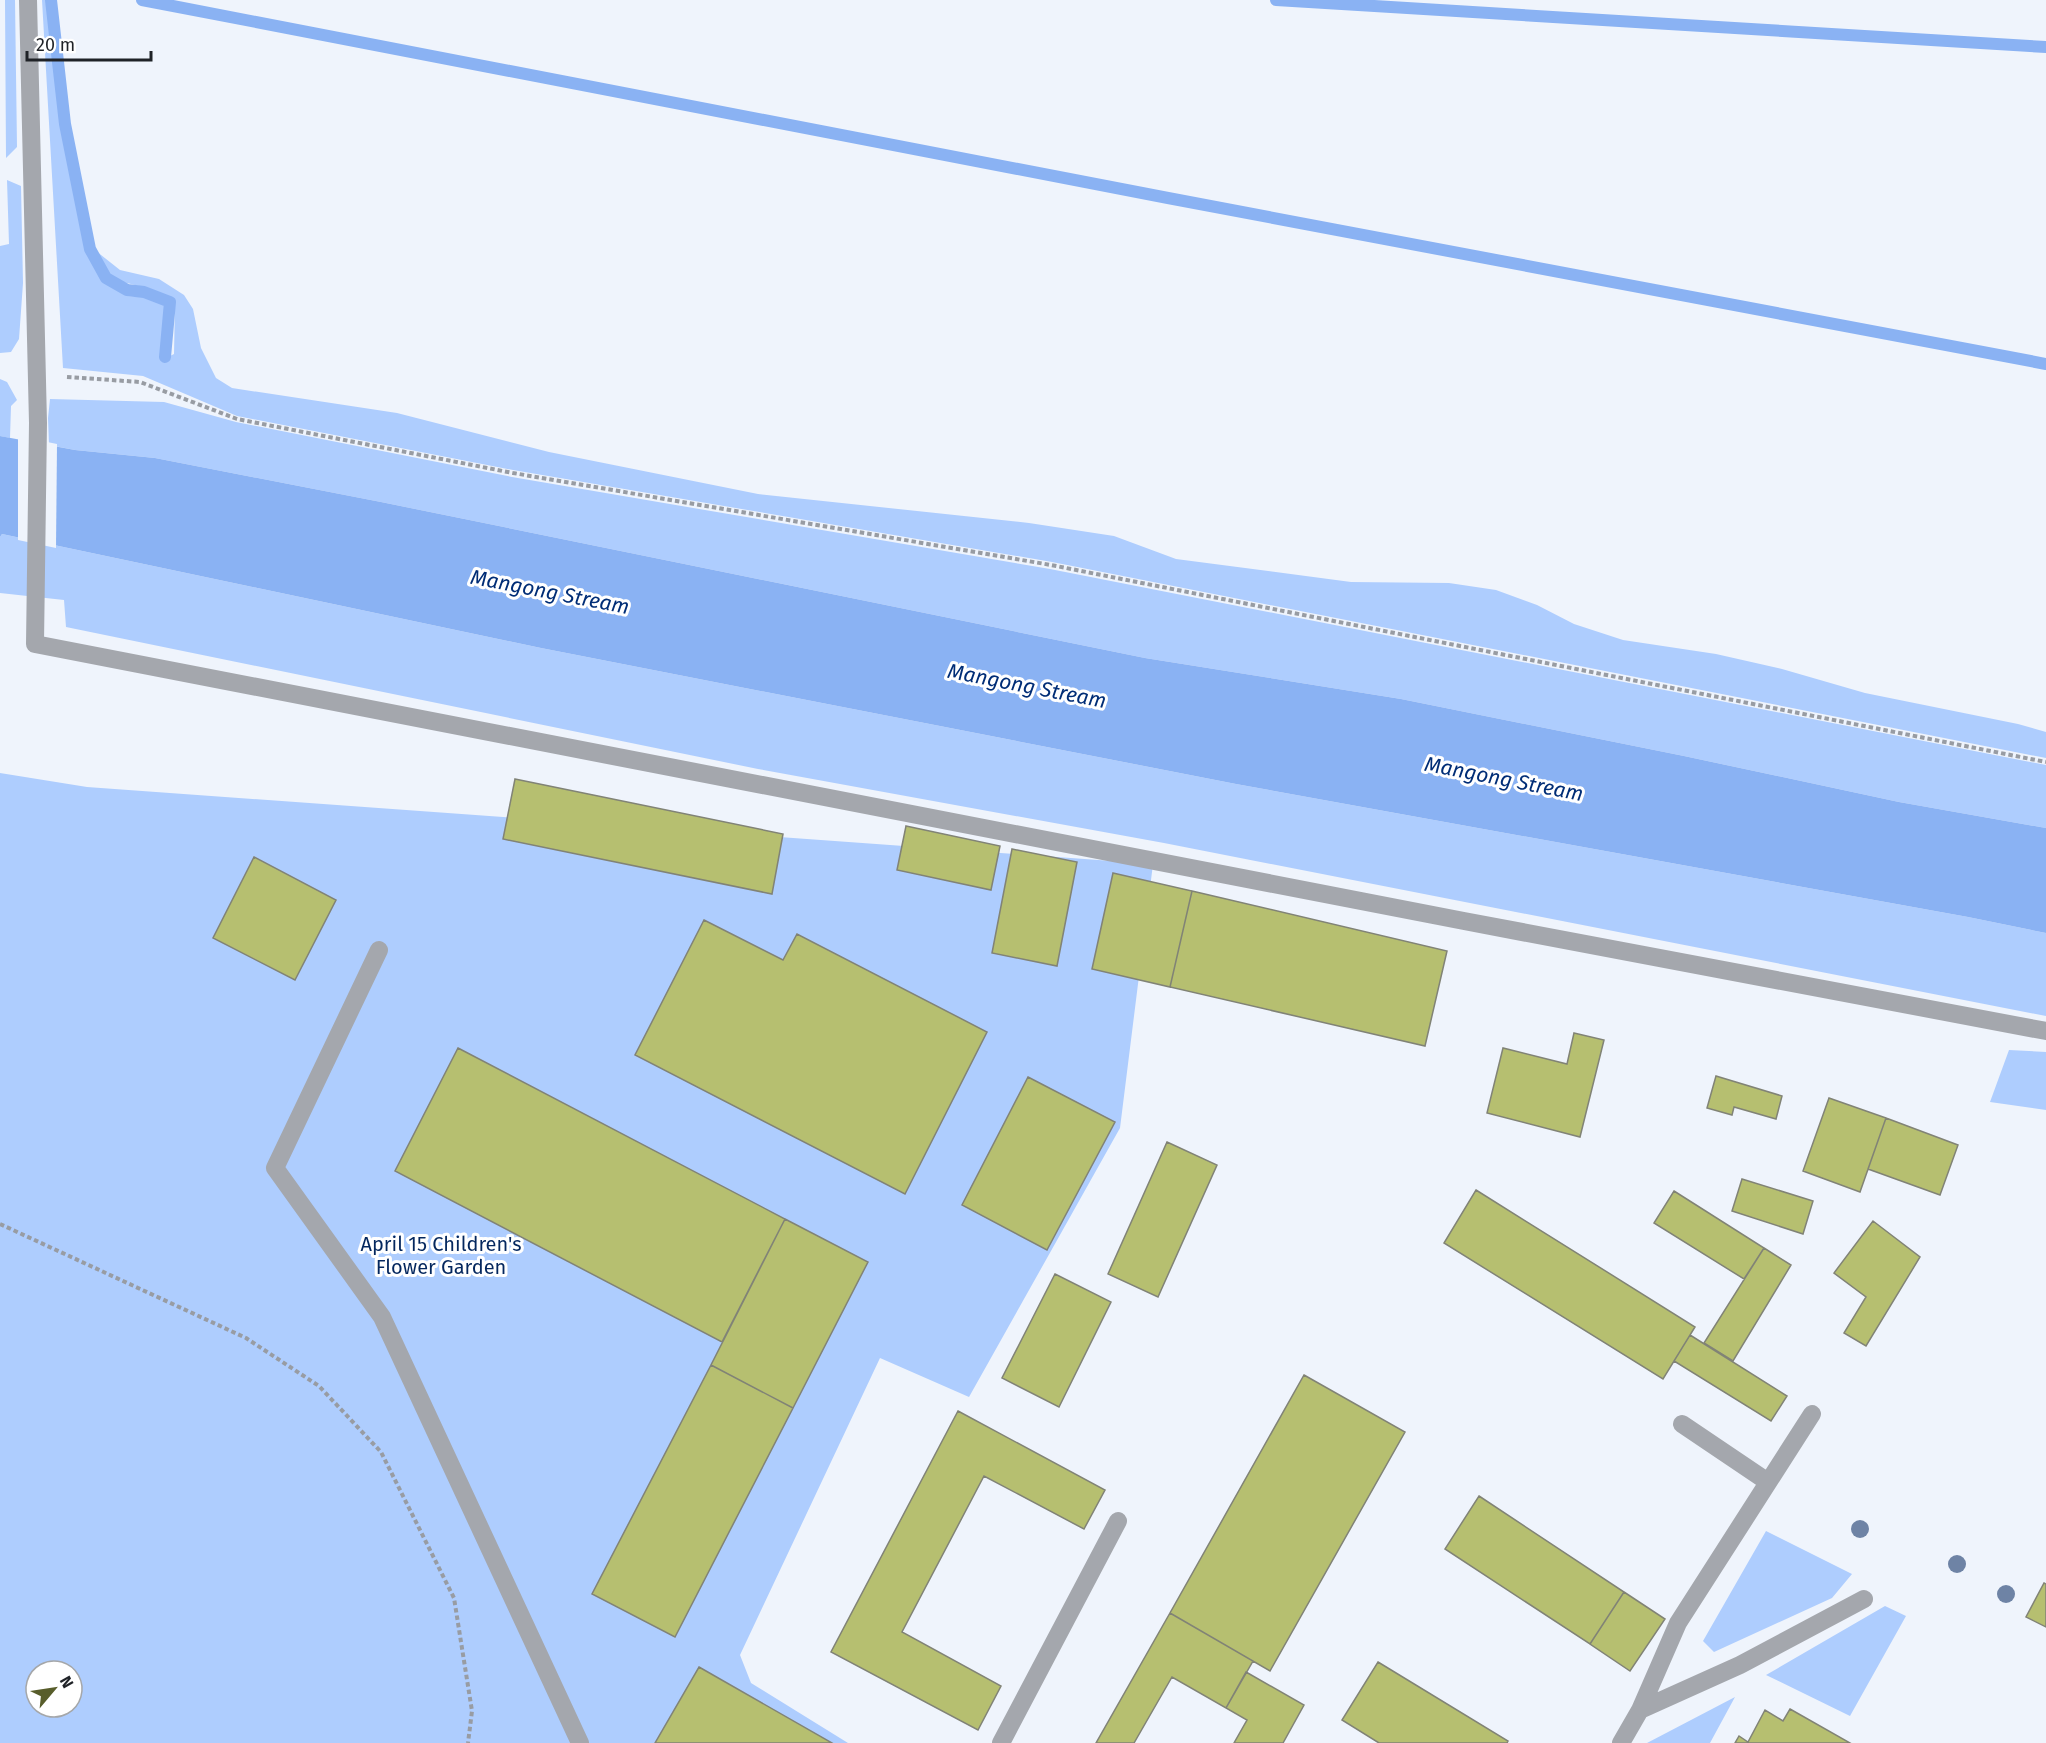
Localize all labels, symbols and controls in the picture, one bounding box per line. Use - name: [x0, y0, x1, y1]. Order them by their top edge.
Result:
- scale bar: [27, 24, 152, 62]
- text: 20 m: [36, 34, 75, 56]
- water label: Mangong Stream: [468, 564, 632, 620]
- water label: Mangong Stream: [945, 658, 1109, 714]
- water label: Mangong Stream: [1422, 751, 1586, 807]
- park label: April 15 Children's Flower Garden: [361, 1232, 521, 1279]
- north arrow: [24, 1659, 84, 1719]
- text: N: [56, 1673, 78, 1691]

